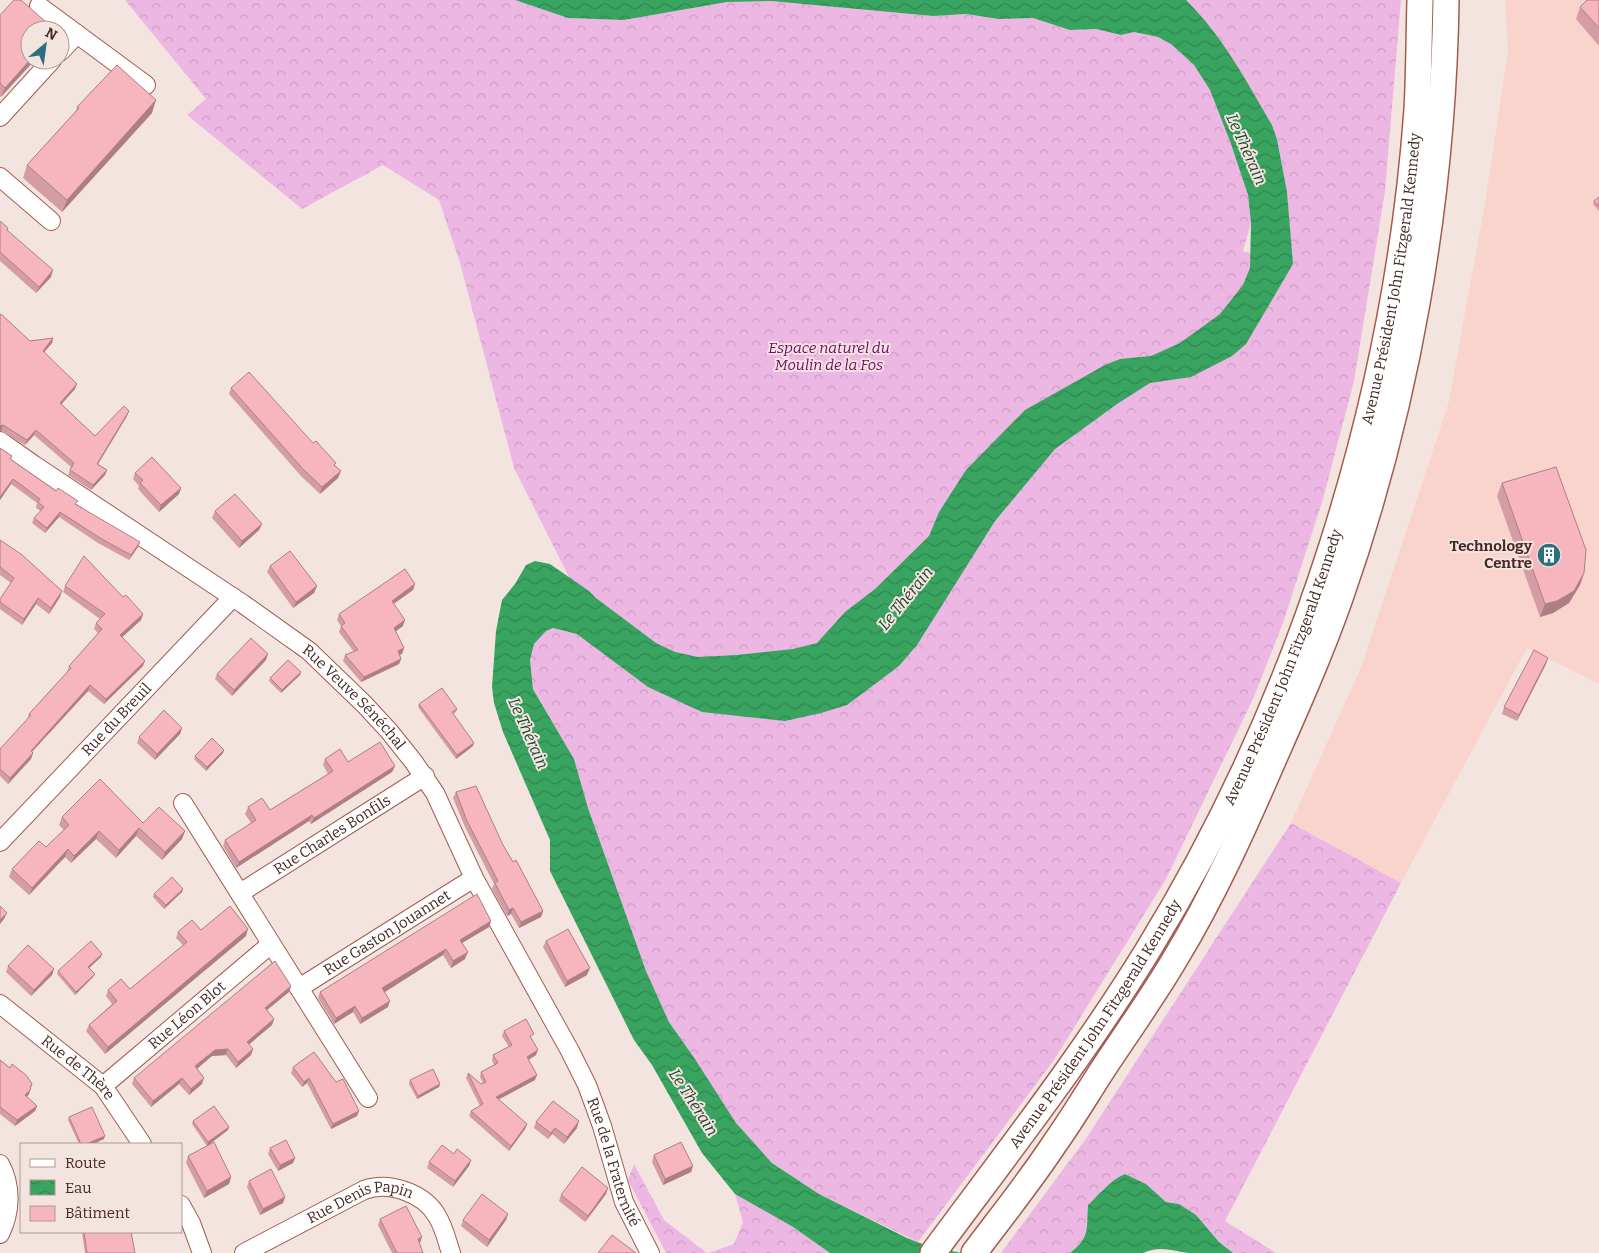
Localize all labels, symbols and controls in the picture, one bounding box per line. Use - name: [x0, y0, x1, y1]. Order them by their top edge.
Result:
- north arrow: [20, 20, 70, 70]
- text: N: [42, 24, 60, 44]
- water label: Le Thérain: [1222, 111, 1271, 188]
- street label: Avenue Président John Fitzgerald Kennedy: [1358, 132, 1424, 426]
- park label: Espace naturel du Moulin de la Fos: [768, 339, 890, 374]
- street label: Avenue Président John Fitzgerald Kennedy: [1220, 527, 1346, 808]
- place label: Technology Centre: [1450, 537, 1533, 572]
- building icon: Technology Centre: [1536, 542, 1562, 568]
- water label: Le Thérain: [874, 563, 937, 634]
- street label: Rue Veuve Sénéchal: [299, 640, 409, 753]
- street label: Rue du Breuil: [78, 679, 155, 760]
- water label: Le Thérain: [504, 695, 553, 772]
- street label: Rue Charles Bonfils: [270, 791, 394, 878]
- street label: Rue Gaston Jouannet: [320, 886, 454, 979]
- street label: Avenue Président John Fitzgerald Kennedy: [1005, 896, 1185, 1152]
- street label: Rue Léon Blot: [145, 977, 230, 1053]
- street label: Rue de Thère: [38, 1032, 119, 1103]
- water label: Le Thérain: [665, 1065, 722, 1139]
- street label: Rue de la Fraternité: [583, 1095, 644, 1230]
- legend: [20, 1143, 182, 1233]
- text: Route: [65, 1154, 106, 1172]
- street label: Rue Denis Papin: [304, 1178, 417, 1227]
- text: Eau: [65, 1179, 92, 1197]
- text: Bâtiment: [65, 1204, 130, 1222]

